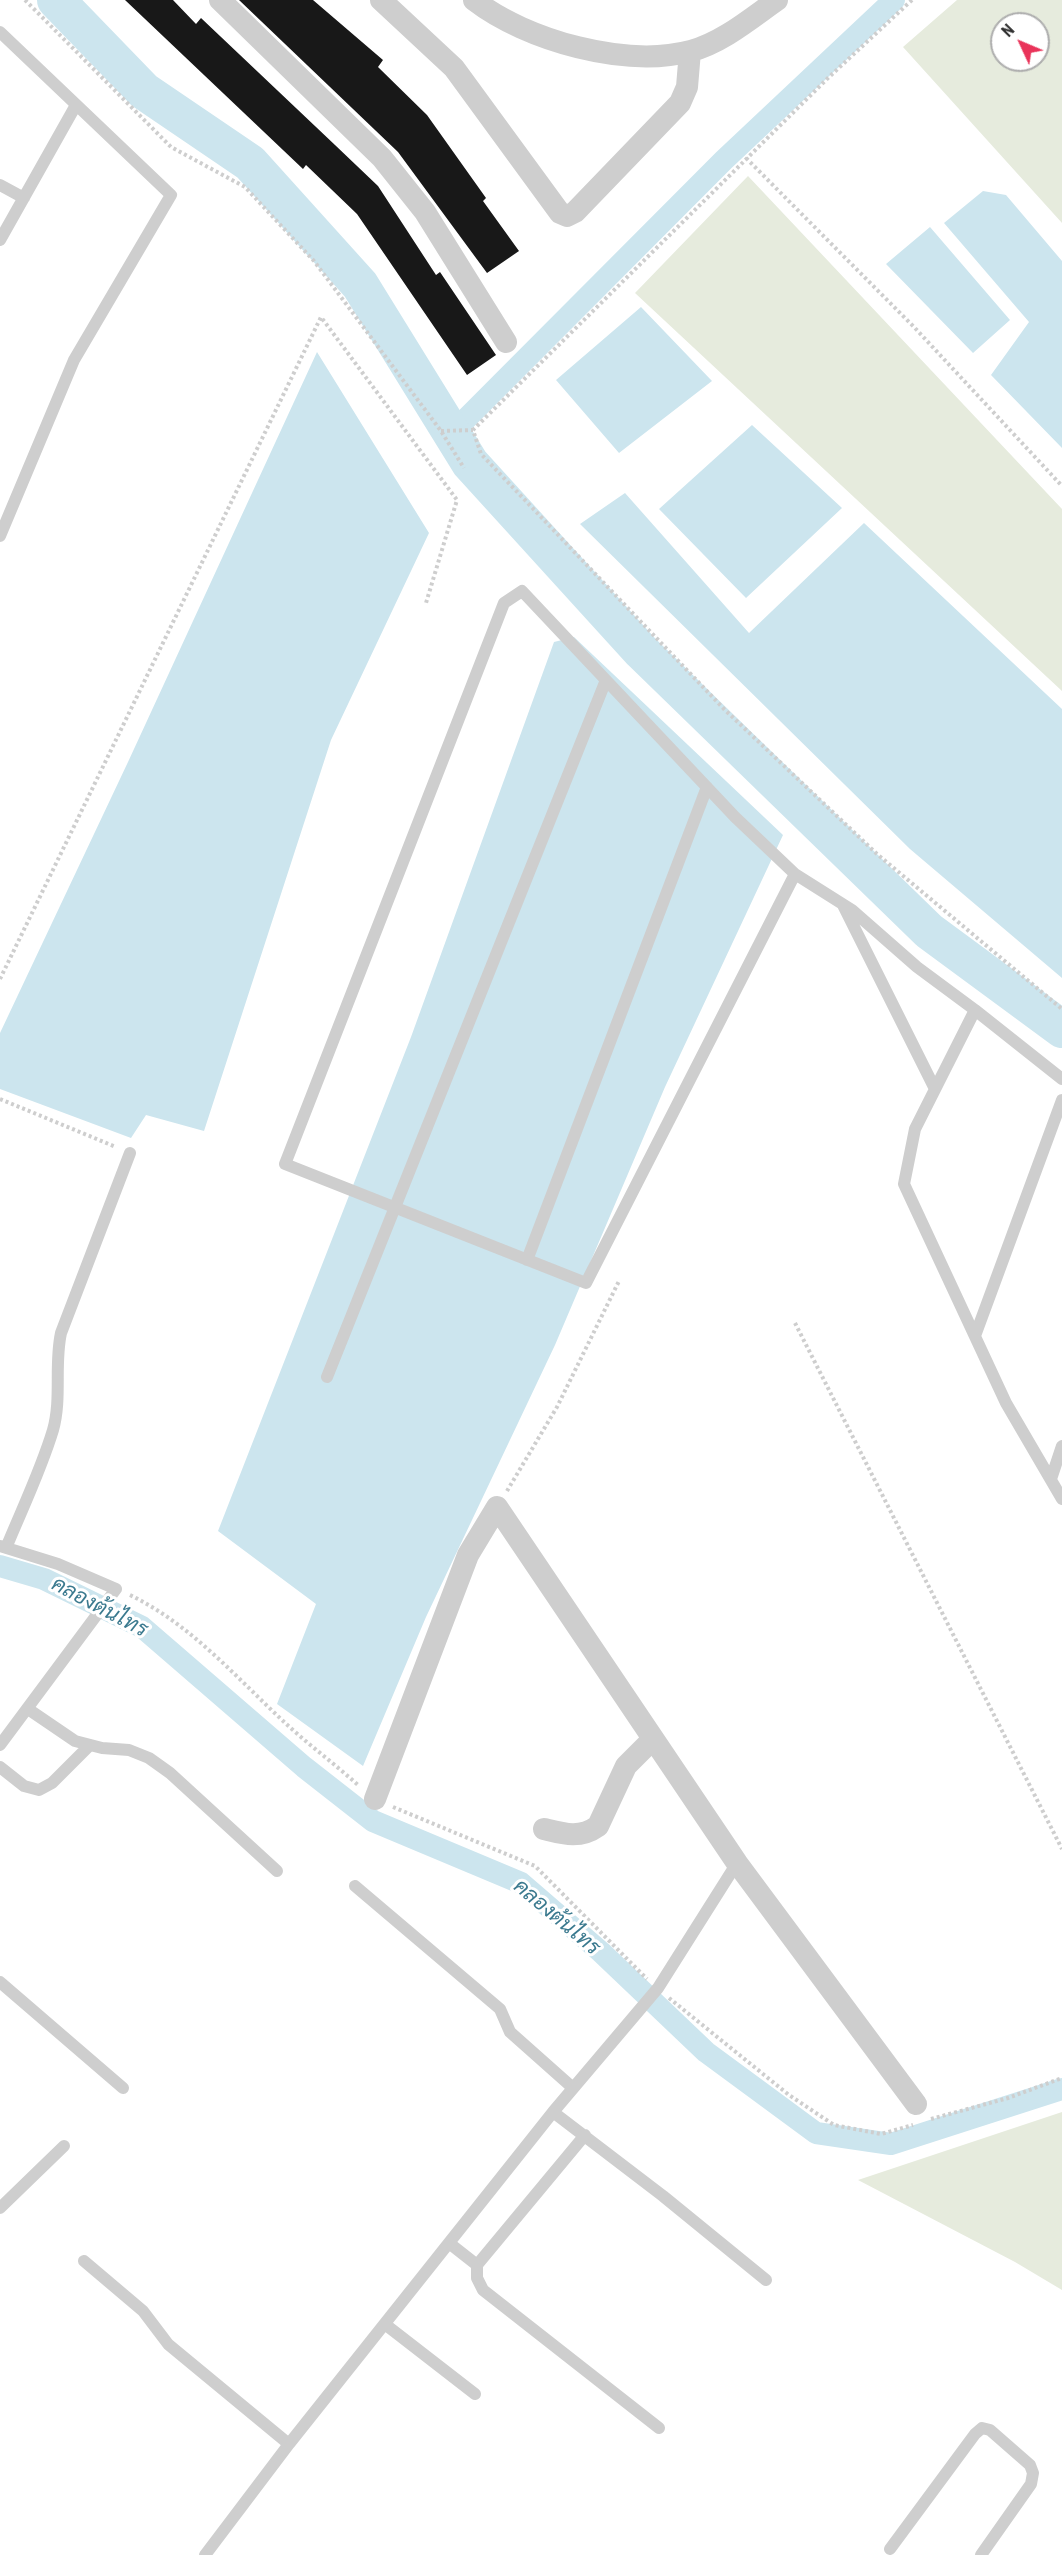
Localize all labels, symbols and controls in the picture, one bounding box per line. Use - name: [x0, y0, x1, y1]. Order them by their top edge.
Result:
- north arrow: [990, 12, 1050, 72]
- text: N: [998, 20, 1018, 41]
- water label: คลองต้นไทร: [47, 1572, 151, 1644]
- water label: คลองต้นไทร: [508, 1875, 604, 1961]

